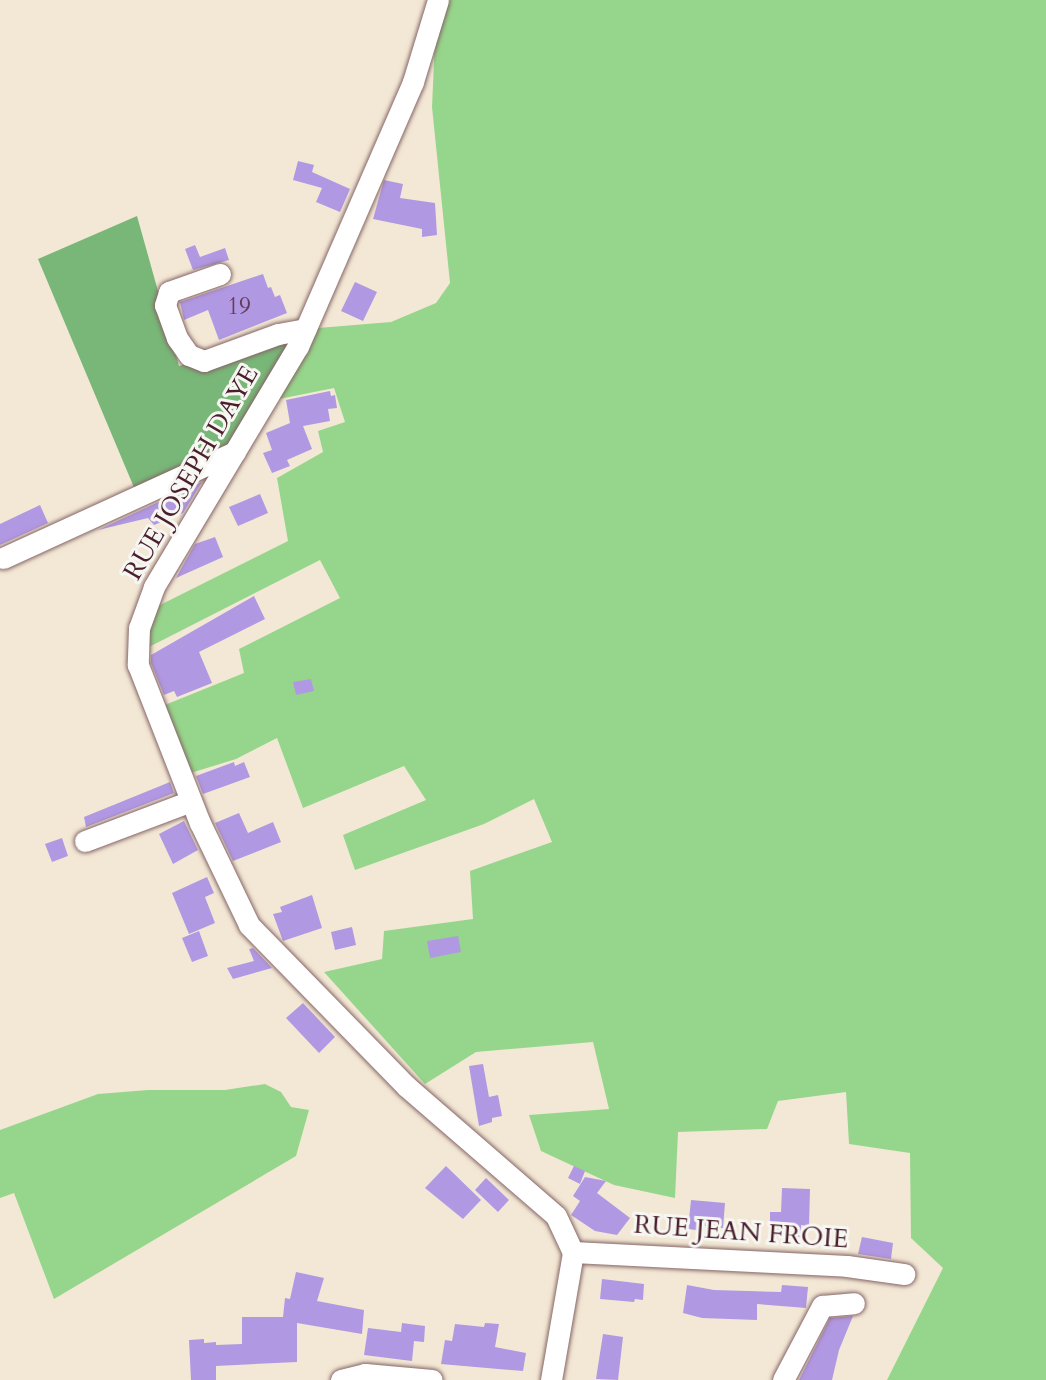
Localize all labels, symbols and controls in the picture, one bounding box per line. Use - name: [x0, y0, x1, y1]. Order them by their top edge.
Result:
- house number: 19: [227, 293, 251, 321]
- street label: RUE JOSEPH DAYE: [117, 361, 265, 585]
- street label: RUE JEAN FROIE: [633, 1209, 849, 1255]

